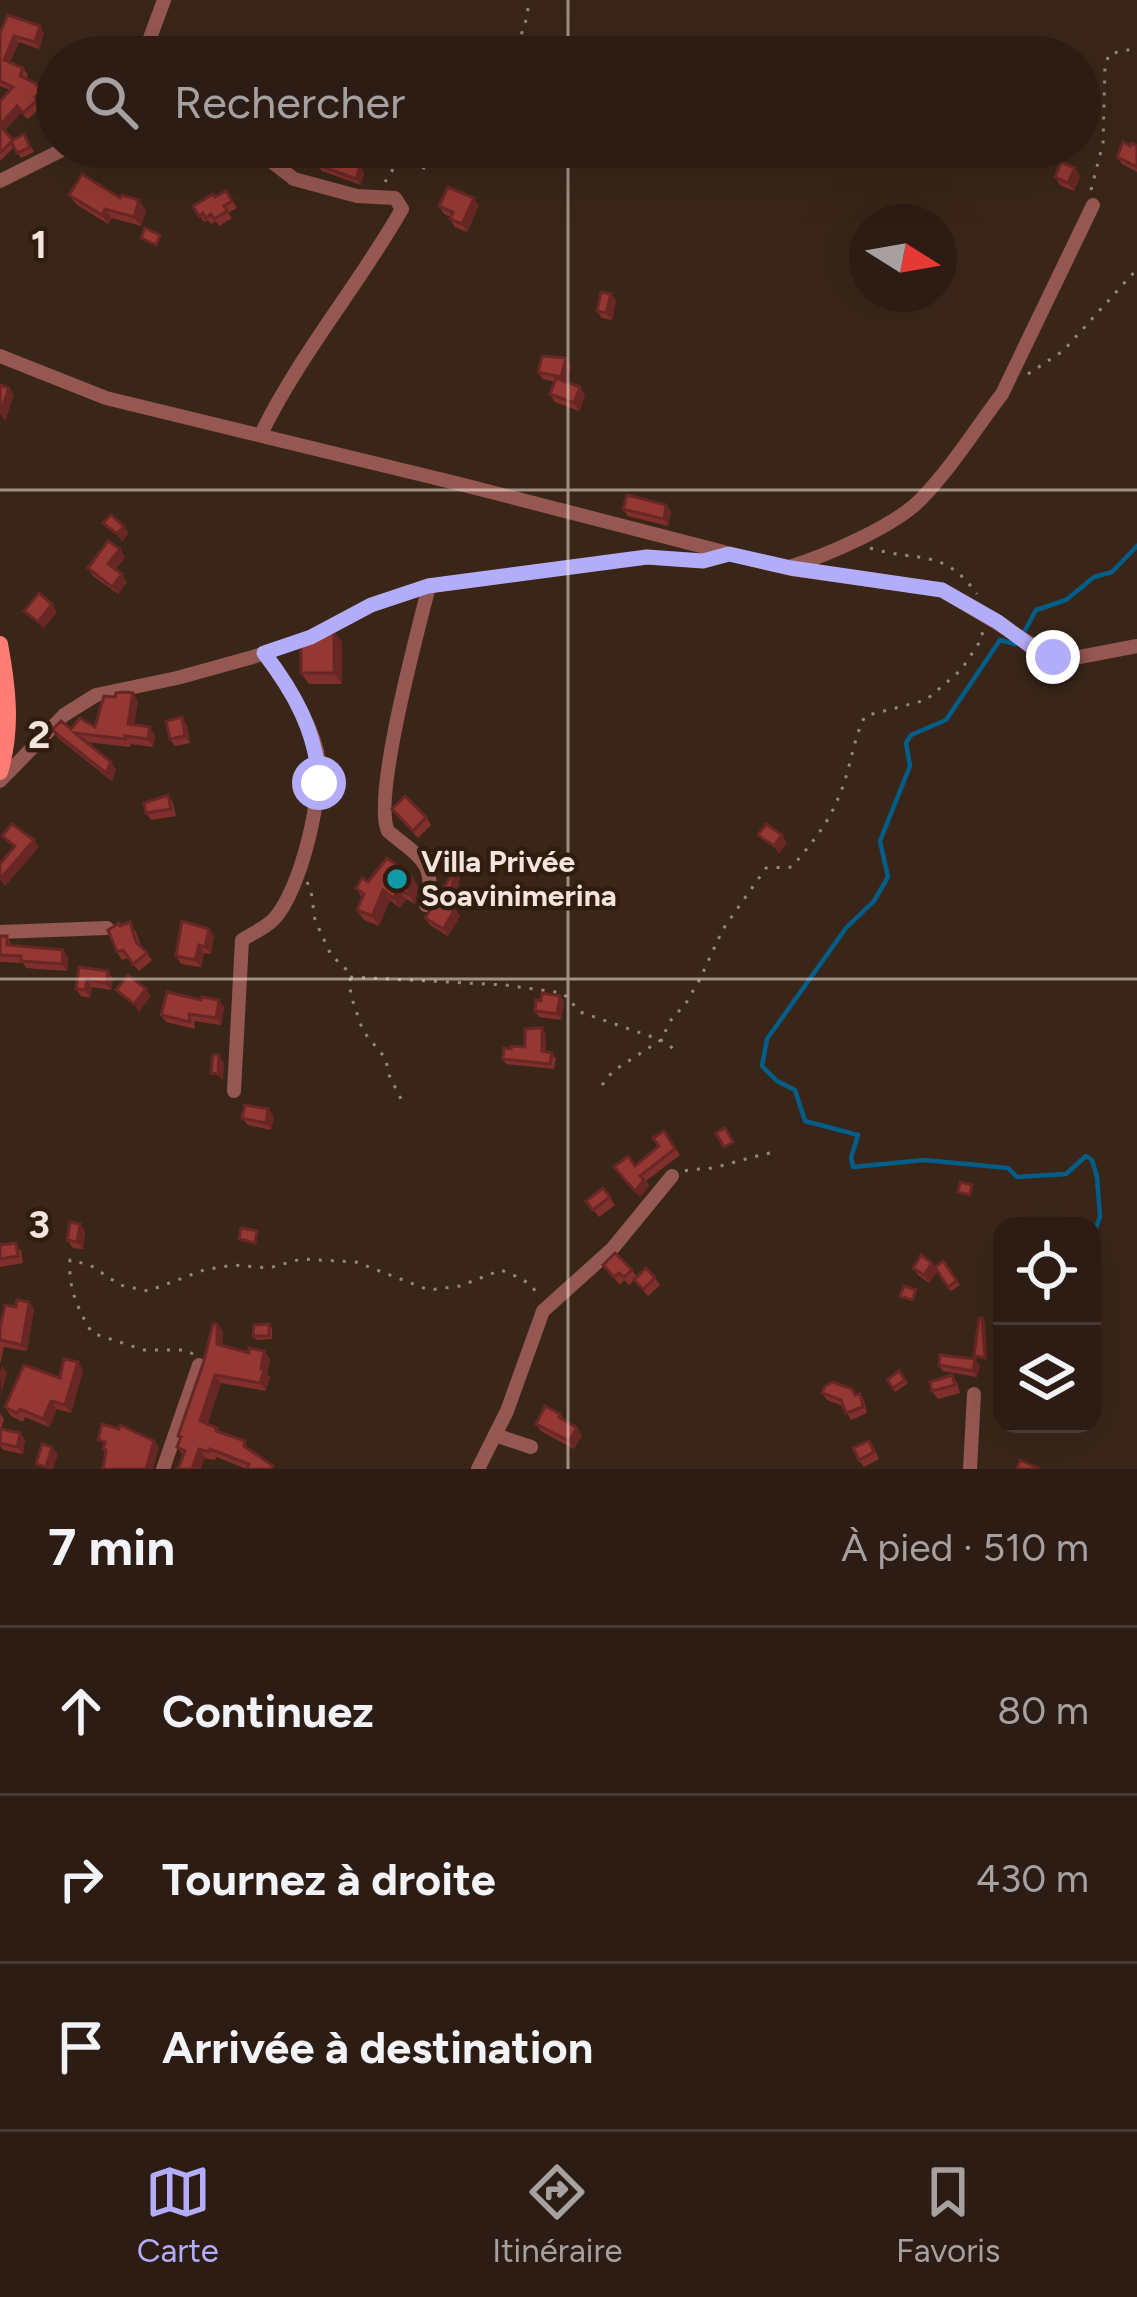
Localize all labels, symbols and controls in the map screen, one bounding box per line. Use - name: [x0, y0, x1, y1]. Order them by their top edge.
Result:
- search box: [36, 36, 1101, 168]
- icon: search: [78, 69, 144, 135]
- text: Rechercher: [174, 75, 405, 129]
- north arrow: [849, 204, 957, 312]
- text: 1: [31, 221, 47, 268]
- route end: [1026, 630, 1080, 684]
- text: 2: [28, 711, 50, 758]
- route start: [292, 756, 346, 810]
- place label: Villa Privée Soavinimerina: [421, 843, 617, 914]
- marker: Villa Privée Soavinimerina: [384, 866, 410, 892]
- text: 3: [28, 1201, 50, 1248]
- map controls: [993, 1217, 1101, 1433]
- button: locate: [993, 1217, 1101, 1325]
- button: layers: [993, 1325, 1101, 1433]
- text: 7 min: [48, 1517, 175, 1578]
- text: À pied · 510 m: [841, 1524, 1089, 1571]
- icon: ahead: [48, 1678, 114, 1744]
- text: Continuez: [162, 1684, 374, 1738]
- text: 80 m: [997, 1687, 1089, 1734]
- icon: right: [48, 1846, 114, 1912]
- text: Tournez à droite: [162, 1852, 496, 1906]
- text: 430 m: [976, 1855, 1089, 1902]
- icon: arrive: [48, 2014, 114, 2080]
- text: Arrivée à destination: [162, 2020, 593, 2074]
- tab: Carte: [137, 2159, 219, 2270]
- tab: Itinéraire: [492, 2159, 623, 2270]
- tab: Favoris: [896, 2159, 1000, 2270]

